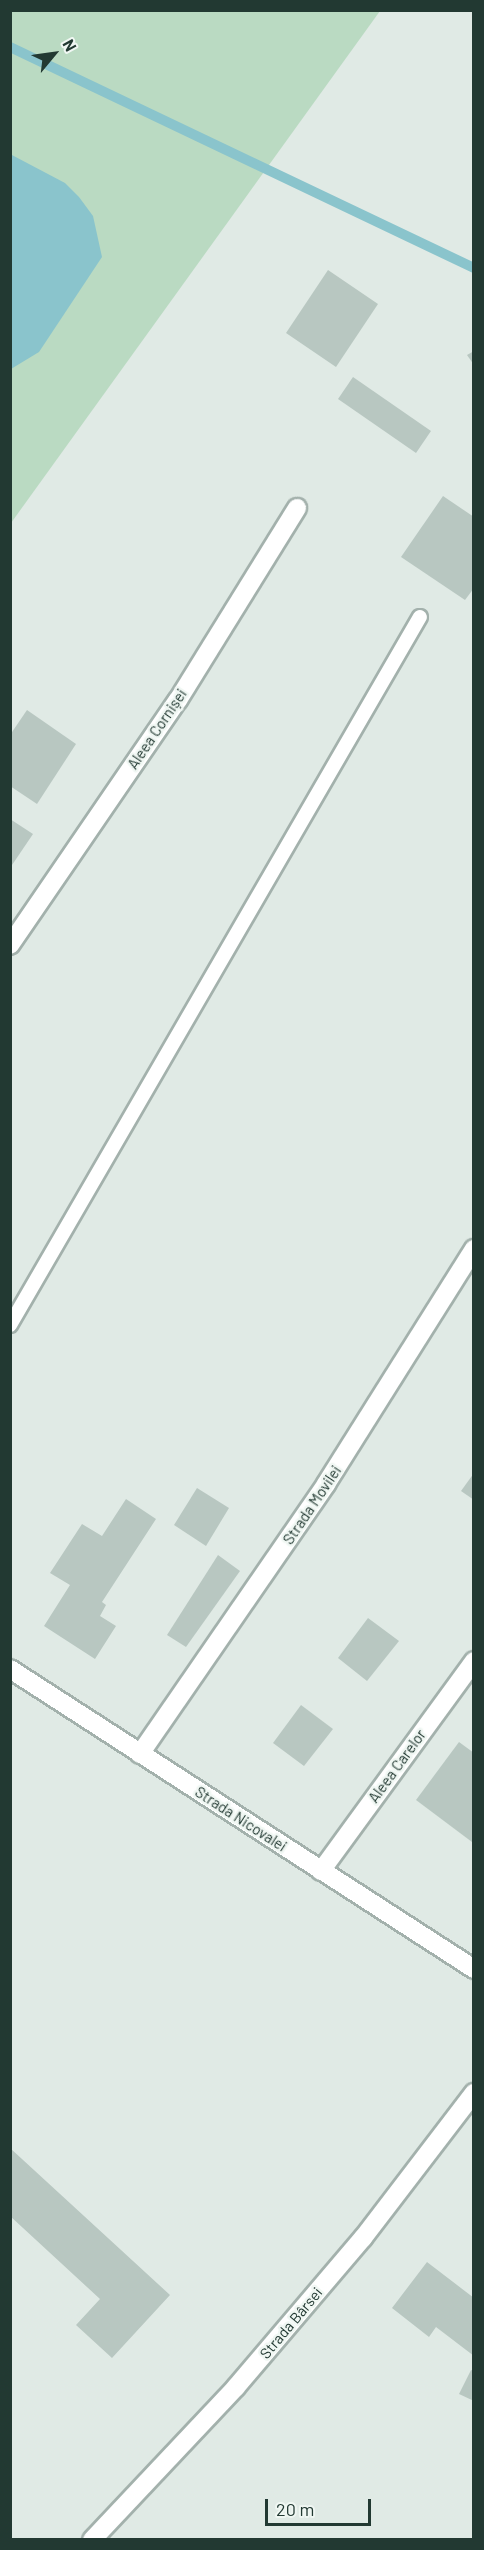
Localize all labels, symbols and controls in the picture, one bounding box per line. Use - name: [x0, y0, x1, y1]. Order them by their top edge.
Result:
- north arrow: [24, 24, 84, 84]
- text: N: [59, 36, 81, 54]
- street label: Aleea Cornișei: [124, 685, 190, 773]
- street label: Strada Movilei: [279, 1462, 345, 1548]
- street label: Aleea Carelor: [364, 1726, 430, 1806]
- street label: Strada Nicovalei: [192, 1783, 290, 1855]
- street label: Strada Bârsei: [256, 2284, 326, 2362]
- scale bar: [268, 2487, 374, 2525]
- text: 20 m: [276, 2498, 314, 2520]

